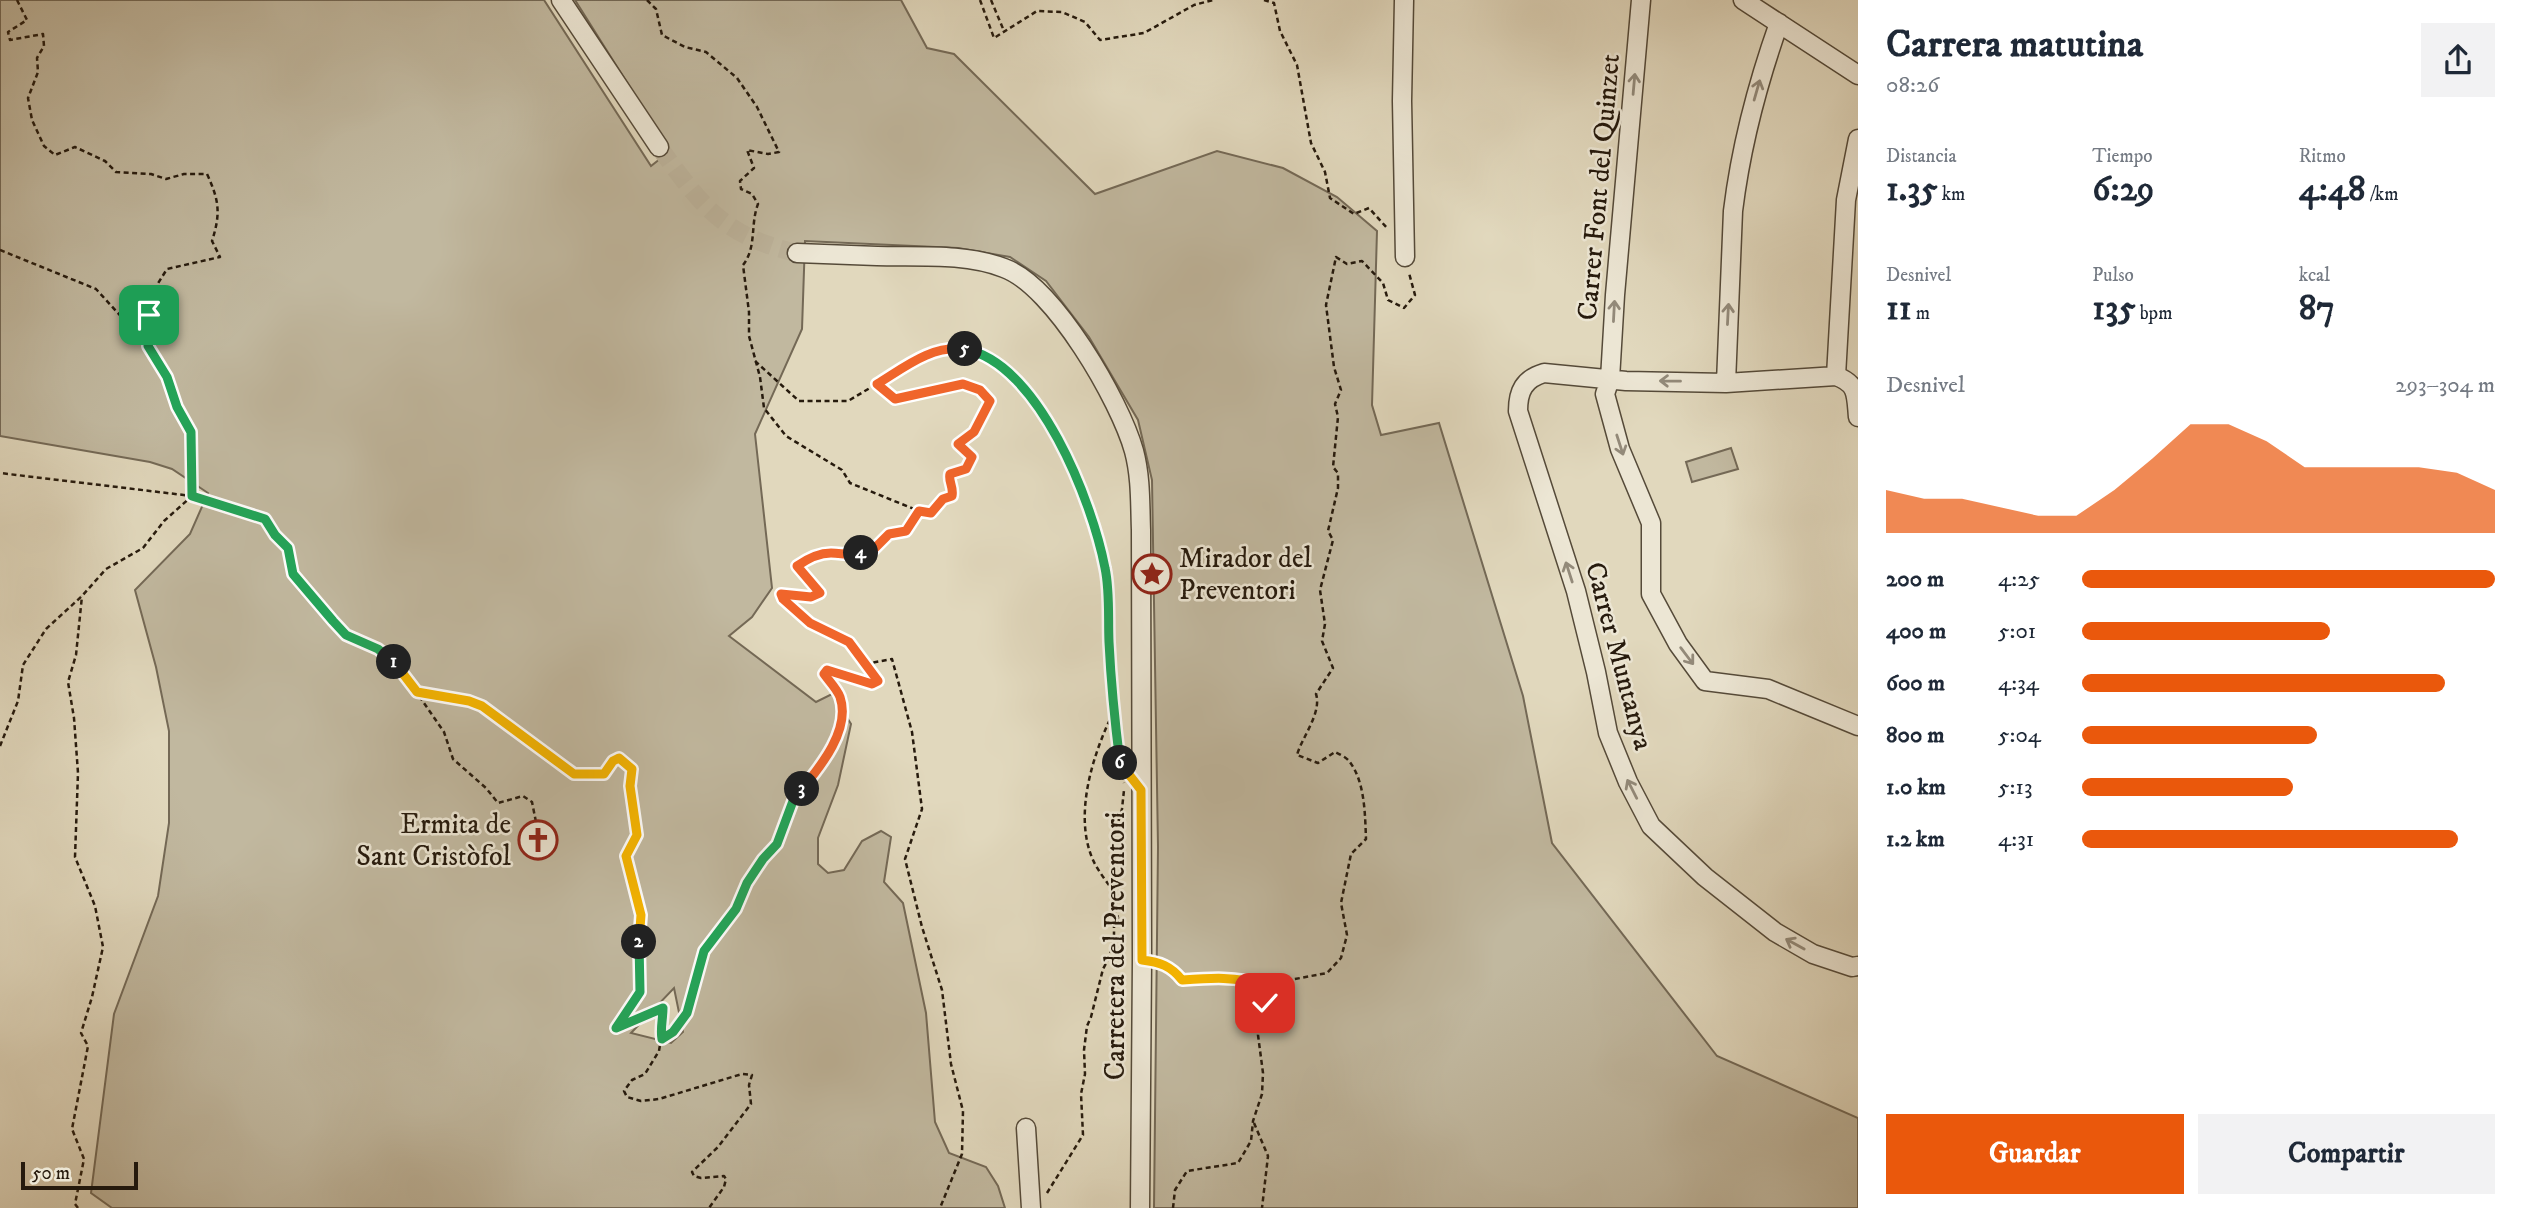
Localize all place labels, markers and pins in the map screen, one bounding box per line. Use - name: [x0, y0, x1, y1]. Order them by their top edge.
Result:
- pin: [119, 285, 179, 345]
- pin: 5: [948, 332, 982, 366]
- pin: 4: [844, 536, 878, 570]
- place label: Mirador del Preventori: [1179, 541, 1313, 608]
- place icon: Mirador del Preventori: [1131, 553, 1173, 595]
- pin: 1: [376, 644, 412, 680]
- pin: 6: [1102, 746, 1138, 780]
- pin: 3: [784, 772, 820, 806]
- place label: Ermita de Sant Cristòfol: [356, 807, 512, 874]
- church icon: Ermita de Sant Cristòfol: [517, 819, 559, 861]
- pin: 2: [622, 925, 656, 960]
- pin: [1235, 973, 1295, 1033]

